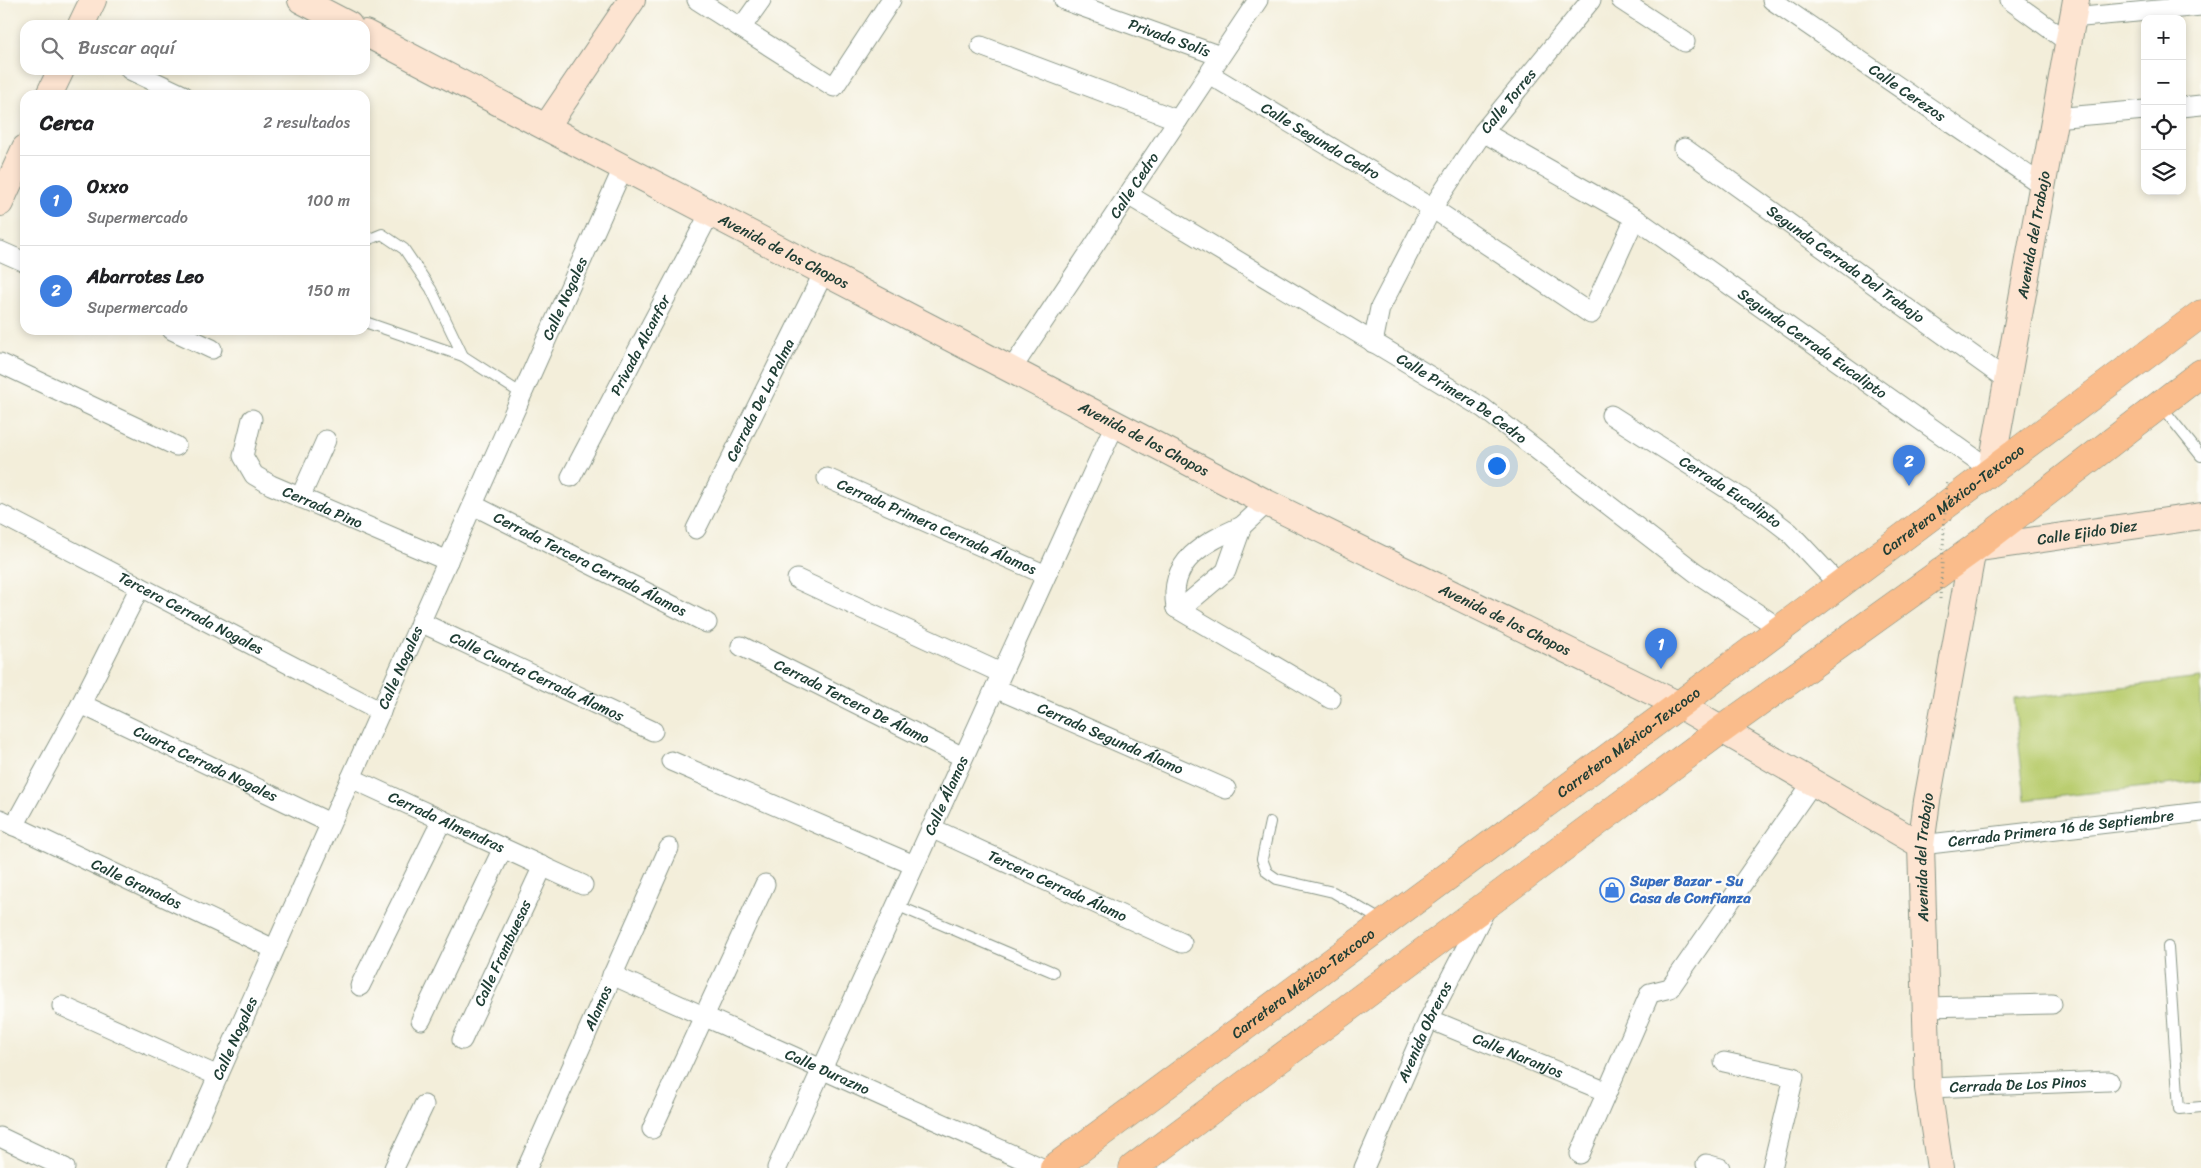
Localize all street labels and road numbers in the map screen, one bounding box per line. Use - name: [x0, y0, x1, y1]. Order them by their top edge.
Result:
- street label: Privada Solís: [1125, 11, 1214, 65]
- street label: Calle Cerezos: [1863, 57, 1952, 129]
- street label: Calle Torres: [1474, 62, 1543, 139]
- street label: Calle Segunda Cedro: [1256, 95, 1385, 187]
- street label: Calle Cedro: [1103, 146, 1166, 224]
- street label: Avenida del Trabajo: [2009, 168, 2058, 302]
- street label: Segunda Cerrada Del Trabajo: [1761, 198, 1931, 330]
- street label: Avenida de los Chopos: [713, 206, 854, 296]
- street label: Calle Nogales: [535, 252, 595, 345]
- street label: Segunda Cerrada Eucalipto: [1732, 281, 1893, 406]
- street label: Privada Alcanfor: [603, 289, 678, 400]
- street label: Cerrada De La Palma: [719, 334, 802, 466]
- street label: Calle Primera De Cedro: [1391, 346, 1533, 451]
- street label: Avenida de los Chopos: [1073, 393, 1214, 484]
- street label: Carretera México-Texcoco: [1875, 437, 2031, 562]
- street label: Cerrada Eucalipto: [1674, 448, 1788, 535]
- street label: Cerrada Primera Cerrada Álamos: [833, 471, 1041, 583]
- street label: Cerrada Pino: [278, 478, 367, 536]
- street label: Cerrada Tercera Cerrada Álamos: [489, 504, 692, 624]
- street label: Calle Ejido Diez: [2035, 512, 2140, 553]
- street label: Tercera Cerrada Nogales: [113, 565, 269, 662]
- street label: Avenida de los Chopos: [1434, 576, 1576, 663]
- street label: Calle Nogales: [370, 621, 430, 713]
- street label: Calle Cuarta Cerrada Álamos: [445, 625, 628, 729]
- street label: Cerrada Tercera De Álamo: [770, 652, 935, 752]
- street label: Carretera México-Texcoco: [1551, 680, 1707, 805]
- street label: Cerrada Segunda Álamo: [1033, 695, 1188, 782]
- street label: Cuarta Cerrada Nogales: [129, 718, 282, 809]
- street label: Calle Álamos: [917, 752, 976, 840]
- street label: Cerrada Almendras: [384, 784, 510, 860]
- street label: Avenida del Trabajo: [1908, 790, 1941, 923]
- street label: Cerrada Primera 16 de Septiembre: [1947, 802, 2176, 855]
- street label: Tercera Cerrada Álamo: [983, 843, 1132, 929]
- street label: Calle Granados: [87, 851, 187, 917]
- street label: Calle Frambuesas: [466, 895, 539, 1011]
- street label: Carretera México-Texcoco: [1225, 921, 1381, 1046]
- street label: Avenida Obreros: [1390, 977, 1459, 1087]
- street label: Alamos: [576, 981, 620, 1036]
- street label: Calle Nogales: [205, 992, 265, 1084]
- street label: Calle Naranjos: [1469, 1025, 1568, 1086]
- street label: Calle Durazno: [781, 1041, 874, 1102]
- street label: Cerrada De Los Pinos: [1949, 1069, 2088, 1100]

